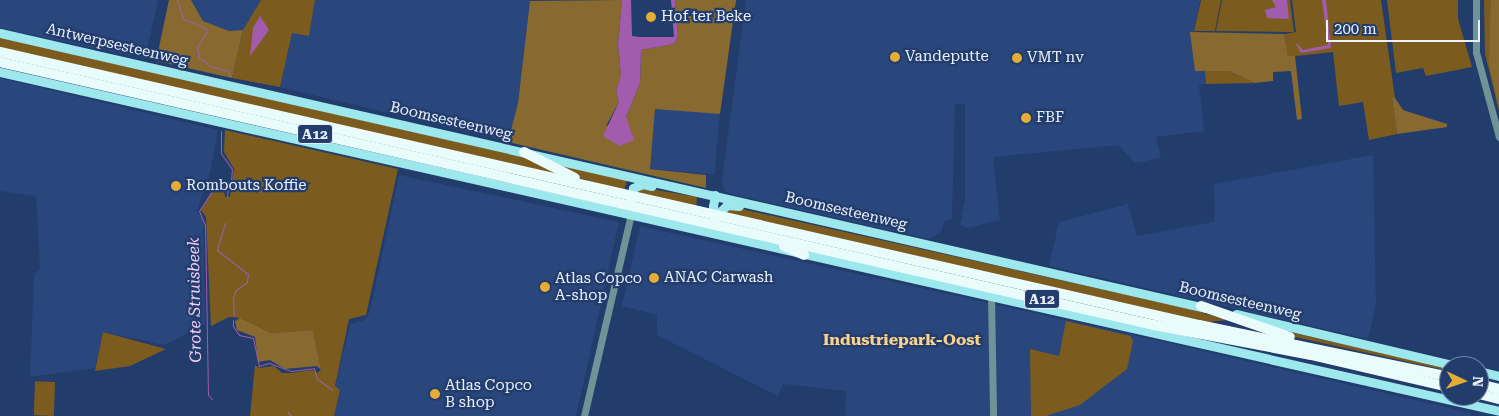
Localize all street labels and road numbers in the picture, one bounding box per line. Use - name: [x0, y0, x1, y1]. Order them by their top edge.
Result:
- street label: Antwerpsesteenweg: [44, 20, 190, 70]
- street label: Boomsesteenweg: [388, 98, 514, 144]
- road number: A12: [296, 122, 334, 146]
- street label: Boomsesteenweg: [783, 188, 909, 234]
- street label: Boomsesteenweg: [1177, 278, 1303, 324]
- road number: A12: [1023, 288, 1061, 310]

